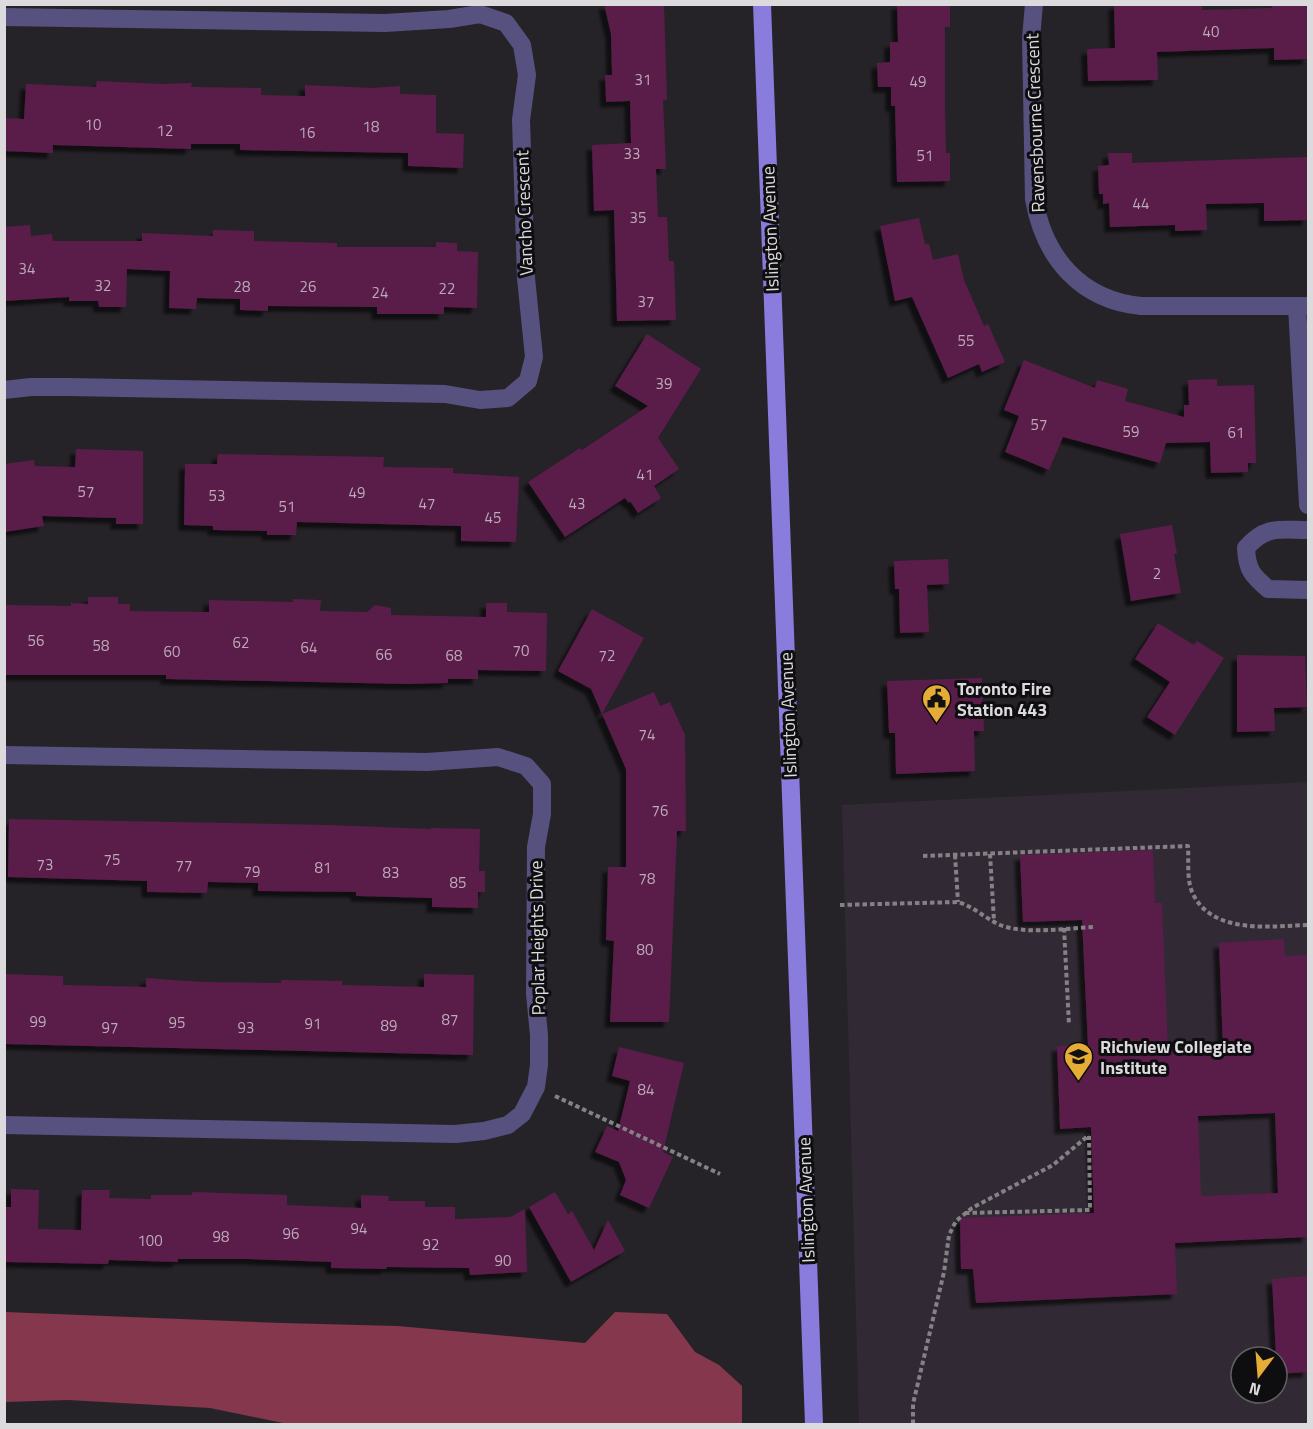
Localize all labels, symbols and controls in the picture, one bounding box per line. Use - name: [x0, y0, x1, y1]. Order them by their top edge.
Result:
- house number: 40: [1203, 20, 1219, 43]
- street label: Ravensbourne Crescent: [1018, 32, 1052, 213]
- house number: 31: [635, 68, 651, 91]
- house number: 49: [910, 70, 926, 93]
- house number: 10: [85, 113, 101, 136]
- house number: 18: [363, 115, 379, 138]
- house number: 12: [157, 119, 173, 142]
- house number: 16: [299, 121, 315, 144]
- house number: 33: [624, 142, 640, 165]
- house number: 51: [917, 144, 933, 167]
- street label: Vancho Crescent: [508, 149, 540, 276]
- street label: Islington Avenue: [754, 166, 786, 292]
- house number: 44: [1133, 192, 1149, 215]
- house number: 35: [630, 206, 646, 229]
- house number: 34: [19, 257, 35, 280]
- house number: 32: [95, 274, 111, 297]
- house number: 28: [234, 275, 250, 298]
- house number: 26: [300, 275, 316, 298]
- house number: 22: [439, 277, 455, 300]
- house number: 24: [372, 281, 388, 304]
- house number: 37: [638, 290, 654, 313]
- house number: 55: [958, 329, 974, 352]
- house number: 39: [656, 372, 672, 395]
- house number: 57: [1031, 413, 1047, 436]
- house number: 59: [1123, 420, 1139, 443]
- house number: 61: [1228, 421, 1244, 444]
- house number: 41: [637, 463, 653, 486]
- house number: 57: [78, 480, 94, 503]
- house number: 49: [349, 481, 365, 504]
- house number: 53: [209, 484, 225, 507]
- house number: 47: [419, 492, 435, 515]
- house number: 43: [569, 492, 585, 515]
- house number: 51: [279, 495, 295, 518]
- house number: 45: [485, 506, 501, 529]
- house number: 2: [1153, 562, 1161, 585]
- house number: 56: [28, 629, 44, 652]
- house number: 62: [233, 631, 249, 654]
- house number: 58: [93, 634, 109, 657]
- house number: 64: [301, 636, 317, 659]
- house number: 70: [513, 639, 529, 662]
- house number: 60: [164, 640, 180, 663]
- house number: 66: [376, 643, 392, 666]
- house number: 68: [446, 644, 462, 667]
- house number: 72: [599, 644, 615, 667]
- street label: Islington Avenue: [772, 652, 804, 778]
- place label: Toronto Fire Station 443: [957, 675, 1051, 723]
- public building icon: Toronto Fire Station 443: [920, 682, 952, 724]
- house number: 74: [639, 723, 655, 746]
- house number: 76: [652, 799, 668, 822]
- house number: 75: [104, 848, 120, 871]
- house number: 73: [37, 853, 53, 876]
- house number: 77: [176, 854, 192, 877]
- house number: 81: [315, 856, 331, 879]
- house number: 79: [244, 860, 260, 883]
- street label: Poplar Heights Drive: [522, 860, 552, 1016]
- house number: 83: [383, 861, 399, 884]
- house number: 78: [639, 867, 655, 890]
- house number: 85: [450, 871, 466, 894]
- house number: 80: [637, 938, 653, 961]
- house number: 87: [442, 1008, 458, 1031]
- house number: 99: [30, 1010, 46, 1033]
- house number: 95: [169, 1011, 185, 1034]
- house number: 91: [305, 1012, 321, 1035]
- house number: 89: [381, 1014, 397, 1037]
- house number: 97: [102, 1016, 118, 1039]
- house number: 93: [238, 1016, 254, 1039]
- place label: Richview Collegiate Institute: [1100, 1033, 1252, 1081]
- school or university icon: Richview Collegiate Institute: [1063, 1040, 1095, 1082]
- house number: 84: [638, 1078, 654, 1101]
- street label: Islington Avenue: [790, 1137, 822, 1263]
- house number: 94: [351, 1217, 367, 1240]
- house number: 96: [283, 1222, 299, 1245]
- house number: 98: [213, 1225, 229, 1248]
- house number: 100: [137, 1229, 163, 1252]
- house number: 92: [423, 1233, 439, 1256]
- house number: 90: [495, 1249, 511, 1272]
- north arrow: [1229, 1345, 1289, 1405]
- text: N: [1246, 1376, 1264, 1402]

